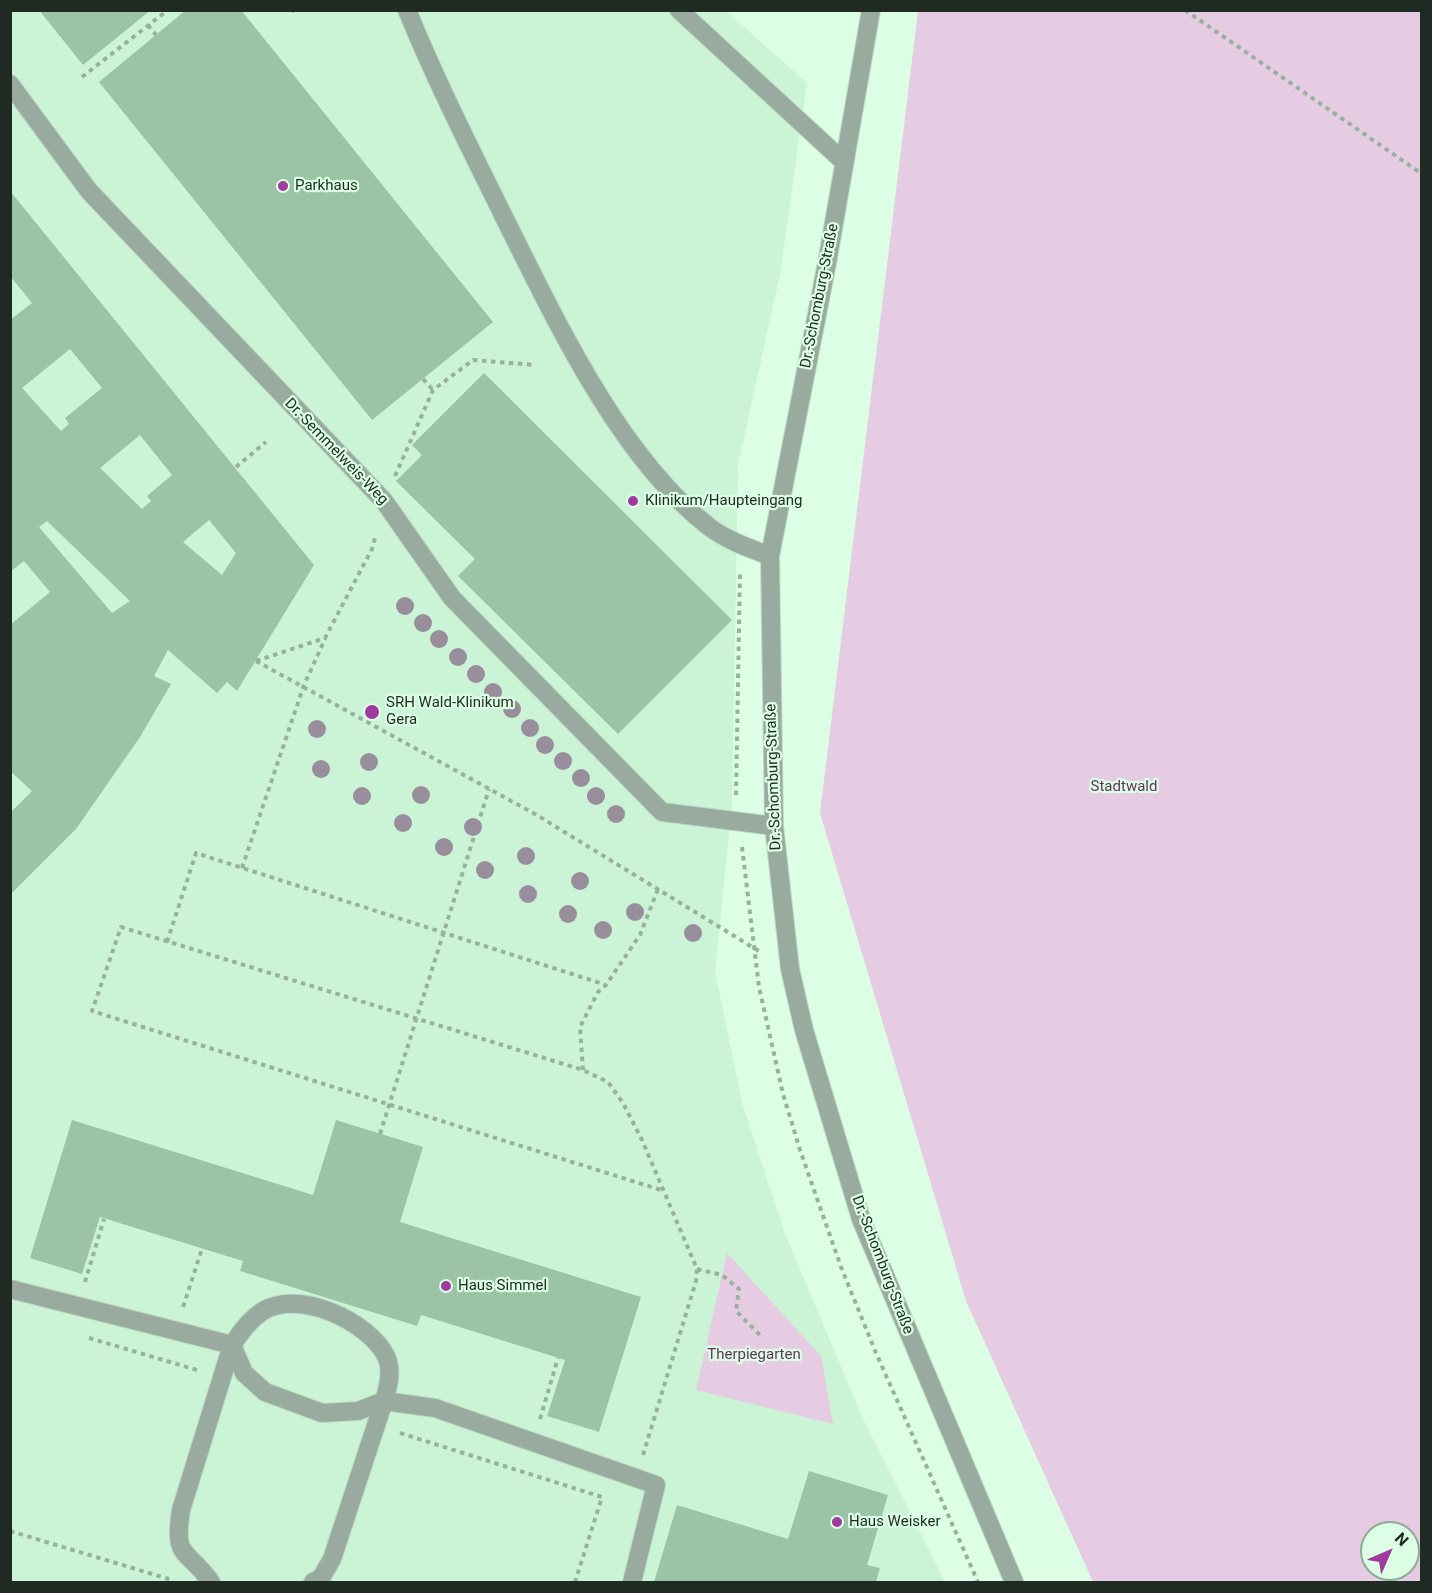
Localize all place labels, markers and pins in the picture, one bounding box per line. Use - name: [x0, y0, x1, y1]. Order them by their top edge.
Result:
- place label: Parkhaus: [295, 177, 358, 195]
- marker: Parkhaus: [276, 179, 290, 193]
- place label: Klinikum/Haupteingang: [645, 492, 802, 510]
- marker: Klinikum/Haupteingang: [626, 494, 640, 508]
- place label: SRH Wald-Klinikum Gera: [386, 694, 514, 729]
- marker: SRH Wald-Klinikum Gera: [363, 703, 381, 721]
- place label: Haus Simmel: [458, 1277, 547, 1295]
- marker: Haus Simmel: [439, 1279, 453, 1293]
- place label: Haus Weisker: [849, 1513, 941, 1531]
- marker: Haus Weisker: [830, 1515, 844, 1529]

